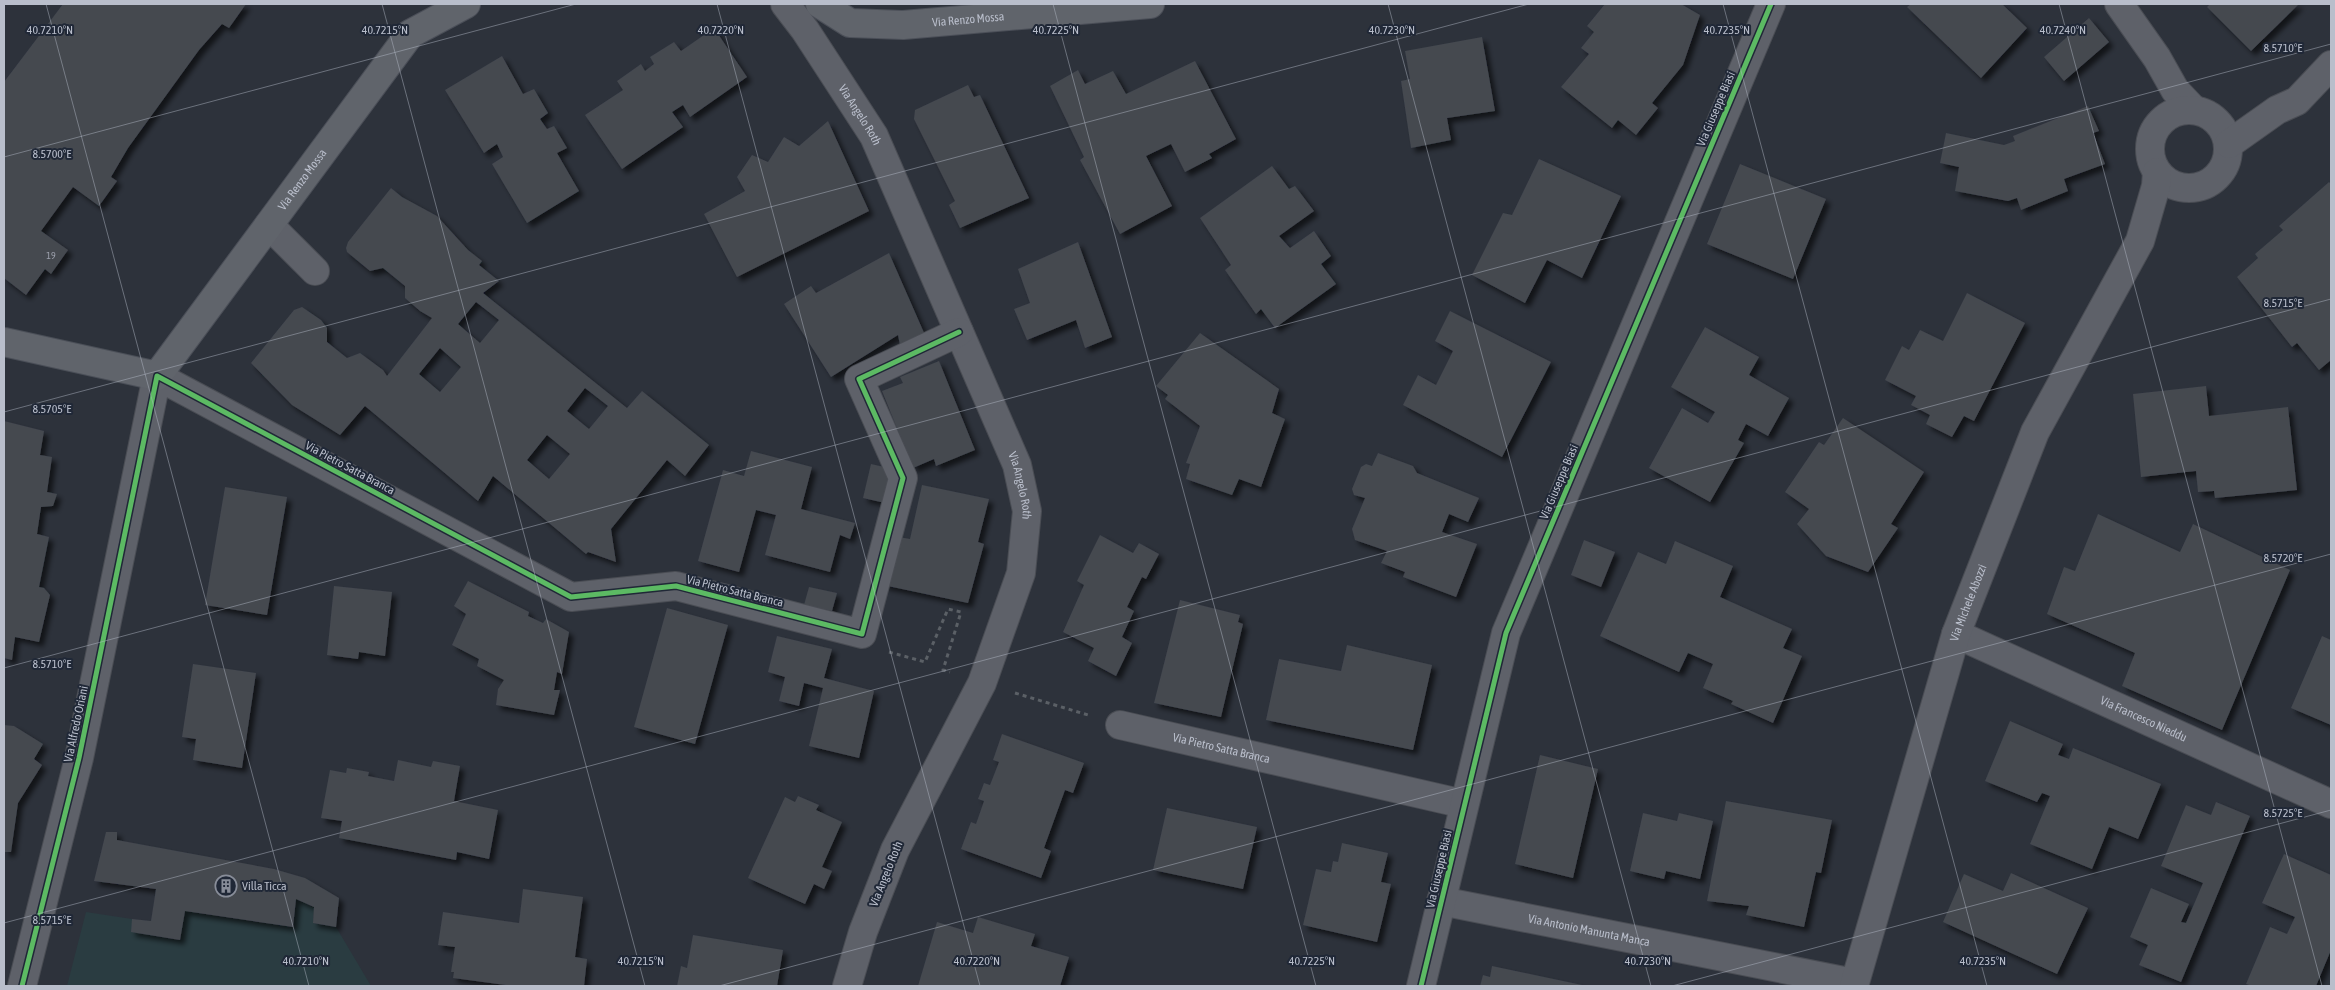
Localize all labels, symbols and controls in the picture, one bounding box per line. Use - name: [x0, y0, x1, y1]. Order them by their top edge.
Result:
- street label: Via Renzo Mossa: [932, 9, 1005, 30]
- text: 40.7210°N: [27, 23, 73, 37]
- text: 40.7215°N: [362, 23, 408, 37]
- text: 40.7220°N: [698, 23, 744, 37]
- text: 40.7225°N: [1033, 23, 1079, 37]
- text: 40.7230°N: [1369, 23, 1415, 37]
- text: 40.7235°N: [1704, 23, 1750, 37]
- text: 40.7240°N: [2040, 23, 2086, 37]
- text: 8.5710°E: [2264, 41, 2302, 55]
- street label: Via Giuseppe Biasi: [1694, 69, 1738, 149]
- street label: Via Angelo Roth: [835, 82, 884, 147]
- street label: Via Renzo Mossa: [275, 146, 329, 213]
- text: 8.5700°E: [33, 147, 71, 161]
- house number: 19: [46, 250, 56, 261]
- text: 8.5715°E: [2264, 296, 2302, 310]
- text: 8.5705°E: [33, 402, 71, 416]
- street label: Via Pietro Satta Branca: [303, 439, 397, 497]
- street label: Via Giuseppe Biasi: [1537, 442, 1581, 522]
- street label: Via Angelo Roth: [1005, 450, 1034, 520]
- text: 8.5720°E: [2264, 551, 2302, 565]
- street label: Via Michele Abozzi: [1947, 562, 1990, 643]
- street label: Via Pietro Satta Branca: [685, 572, 785, 610]
- text: 8.5710°E: [33, 657, 71, 671]
- street label: Via Alfredo Oriani: [61, 685, 91, 763]
- street label: Via Francesco Nieddu: [2098, 693, 2189, 745]
- street label: Via Pietro Satta Branca: [1171, 730, 1271, 766]
- text: 8.5725°E: [2264, 806, 2302, 820]
- street label: Via Giuseppe Biasi: [1423, 828, 1455, 910]
- street label: Via Angelo Roth: [867, 839, 905, 909]
- building icon: Villa Ticca: [214, 874, 238, 898]
- place label: Villa Ticca: [242, 879, 286, 893]
- street label: Via Antonio Manunta Manca: [1527, 911, 1651, 949]
- text: 8.5715°E: [33, 913, 71, 927]
- text: 40.7210°N: [283, 954, 329, 968]
- text: 40.7215°N: [618, 954, 664, 968]
- text: 40.7220°N: [954, 954, 1000, 968]
- text: 40.7225°N: [1289, 954, 1335, 968]
- text: 40.7230°N: [1625, 954, 1671, 968]
- text: 40.7235°N: [1960, 954, 2006, 968]

